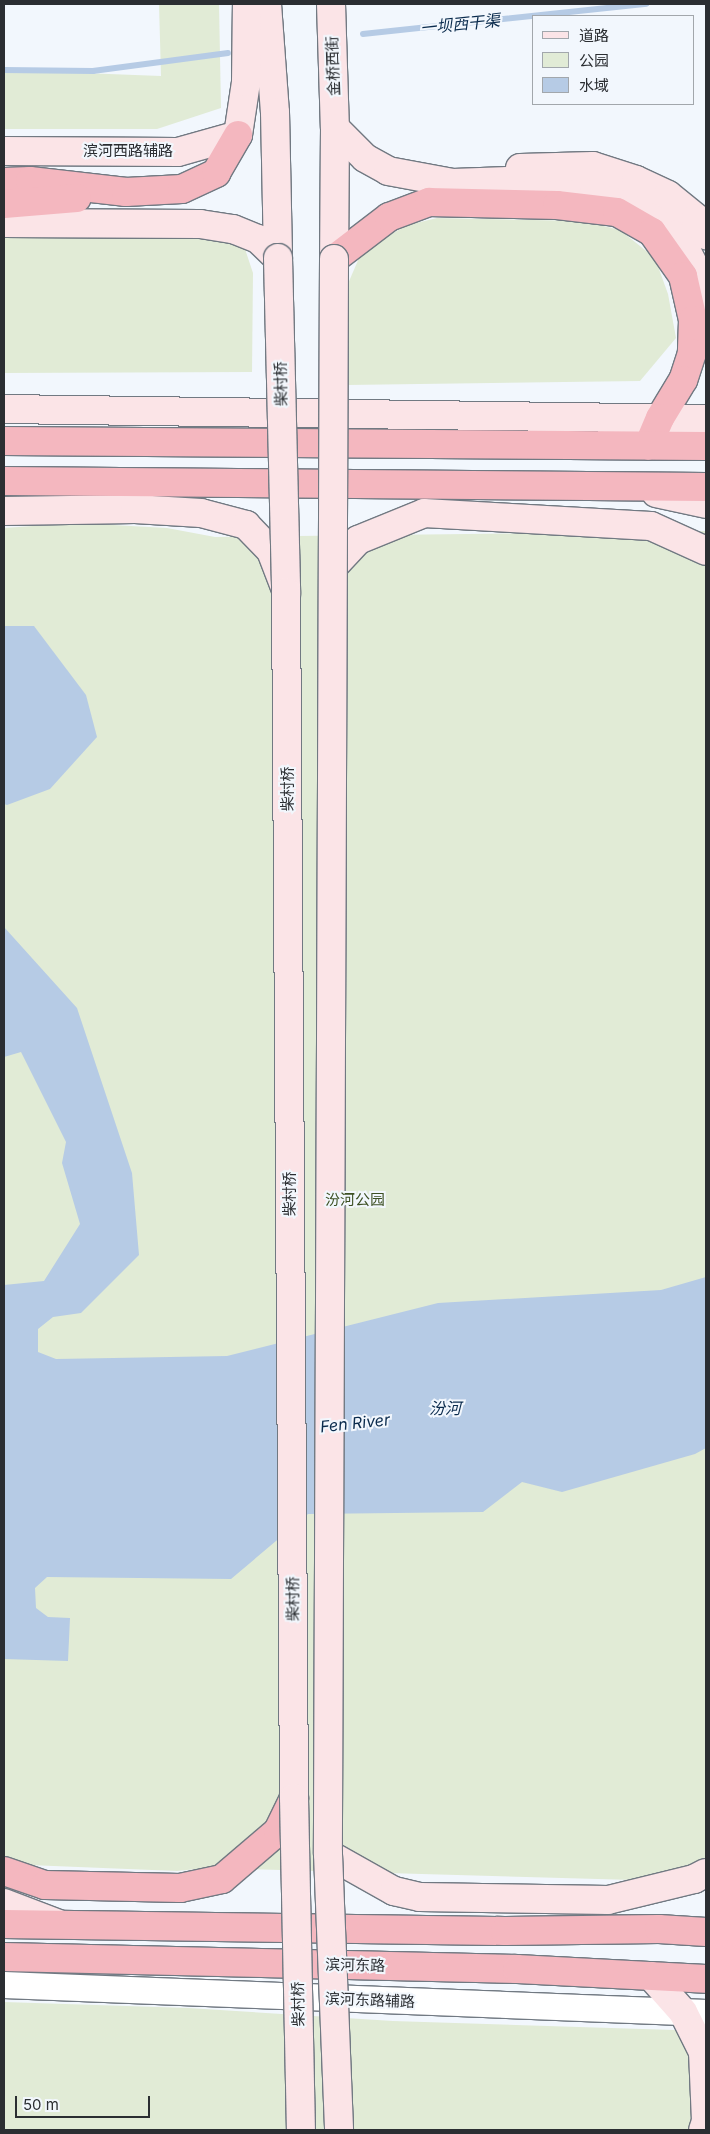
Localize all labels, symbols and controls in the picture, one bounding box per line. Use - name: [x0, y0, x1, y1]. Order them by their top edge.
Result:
- water label: 一坝西干渠: [419, 10, 501, 38]
- legend: [532, 15, 695, 105]
- text: 道路: [579, 26, 609, 45]
- street label: 金桥西街: [323, 36, 343, 96]
- text: 公园: [579, 51, 609, 70]
- text: 水域: [579, 76, 609, 95]
- street label: 滨河西路辅路: [83, 142, 173, 160]
- street label: 柴村桥: [272, 361, 290, 407]
- street label: 柴村桥: [279, 767, 297, 811]
- street label: 柴村桥: [281, 1172, 299, 1216]
- park label: 汾河公园: [325, 1191, 385, 1209]
- water label: 汾河: [429, 1398, 461, 1418]
- water label: Fen River: [319, 1410, 391, 1436]
- street label: 柴村桥: [284, 1577, 302, 1621]
- street label: 滨河东路: [325, 1955, 385, 1975]
- street label: 柴村桥: [289, 1981, 307, 2027]
- street label: 滨河东路辅路: [325, 1989, 415, 2011]
- scale bar: [18, 2086, 152, 2118]
- text: 50 m: [23, 2095, 59, 2114]

